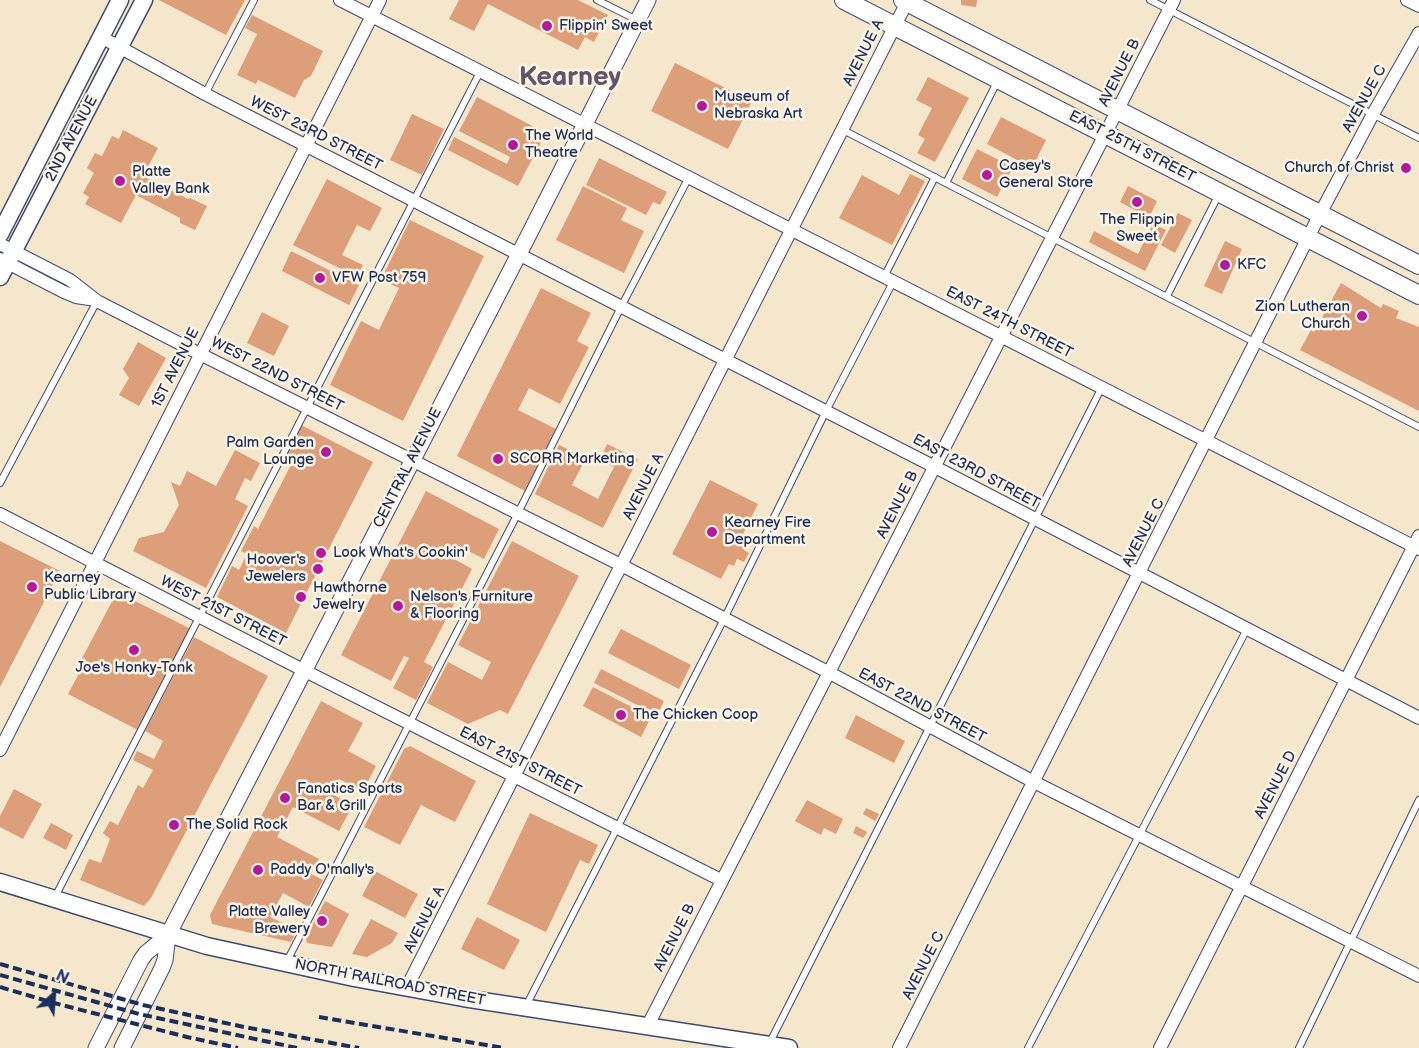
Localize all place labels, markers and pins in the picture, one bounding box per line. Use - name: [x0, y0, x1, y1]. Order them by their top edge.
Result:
- place label: Flippin' Sweet: [559, 17, 653, 35]
- marker: Flippin' Sweet: [540, 19, 554, 33]
- place label: Museum of Nebraska Art: [714, 88, 803, 123]
- marker: Museum of Nebraska Art: [695, 99, 709, 113]
- place label: The World Theatre: [525, 127, 593, 162]
- marker: The World Theatre: [506, 138, 520, 152]
- place label: Casey's General Store: [999, 157, 1093, 192]
- place label: Church of Christ: [1284, 159, 1394, 177]
- marker: Church of Christ: [1399, 161, 1413, 175]
- place label: Platte Valley Bank: [132, 163, 209, 198]
- marker: Casey's General Store: [980, 168, 994, 182]
- marker: Platte Valley Bank: [113, 174, 127, 188]
- marker: The Flippin Sweet: [1130, 195, 1144, 209]
- place label: The Flippin Sweet: [1099, 211, 1175, 246]
- place label: KFC: [1237, 256, 1266, 274]
- marker: KFC: [1218, 258, 1232, 272]
- place label: VFW Post 759: [332, 269, 426, 287]
- marker: VFW Post 759: [313, 271, 327, 285]
- place label: Zion Lutheran Church: [1255, 298, 1350, 333]
- marker: Zion Lutheran Church: [1355, 309, 1369, 323]
- place label: Palm Garden Lounge: [226, 434, 314, 469]
- marker: Palm Garden Lounge: [319, 445, 333, 459]
- place label: SCORR Marketing: [510, 450, 635, 468]
- marker: SCORR Marketing: [491, 452, 505, 466]
- place label: Kearney Fire Department: [724, 514, 811, 549]
- marker: Kearney Fire Department: [705, 525, 719, 539]
- place label: Look What's Cookin': [333, 544, 468, 562]
- marker: Look What's Cookin': [314, 546, 328, 560]
- place label: Hoover's Jewelers: [246, 551, 306, 586]
- marker: Hoover's Jewelers: [311, 562, 325, 576]
- place label: Kearney Public Library: [44, 569, 136, 604]
- place label: Hawthorne Jewelry: [313, 579, 387, 614]
- marker: Kearney Public Library: [25, 580, 39, 594]
- place label: Nelson's Furniture & Flooring: [410, 588, 533, 623]
- marker: Hawthorne Jewelry: [294, 590, 308, 604]
- marker: Nelson's Furniture & Flooring: [391, 599, 405, 613]
- marker: Joe's Honky-Tonk: [127, 643, 141, 657]
- place label: Joe's Honky-Tonk: [75, 659, 193, 677]
- place label: The Chicken Coop: [633, 706, 758, 724]
- marker: The Chicken Coop: [614, 708, 628, 722]
- place label: Fanatics Sports Bar & Grill: [297, 780, 402, 815]
- marker: Fanatics Sports Bar & Grill: [278, 791, 292, 805]
- place label: The Solid Rock: [186, 816, 287, 834]
- marker: The Solid Rock: [167, 818, 181, 832]
- place label: Paddy O'mally's: [270, 861, 374, 879]
- marker: Paddy O'mally's: [251, 863, 265, 877]
- place label: Platte Valley Brewery: [228, 903, 310, 938]
- marker: Platte Valley Brewery: [315, 914, 329, 928]

